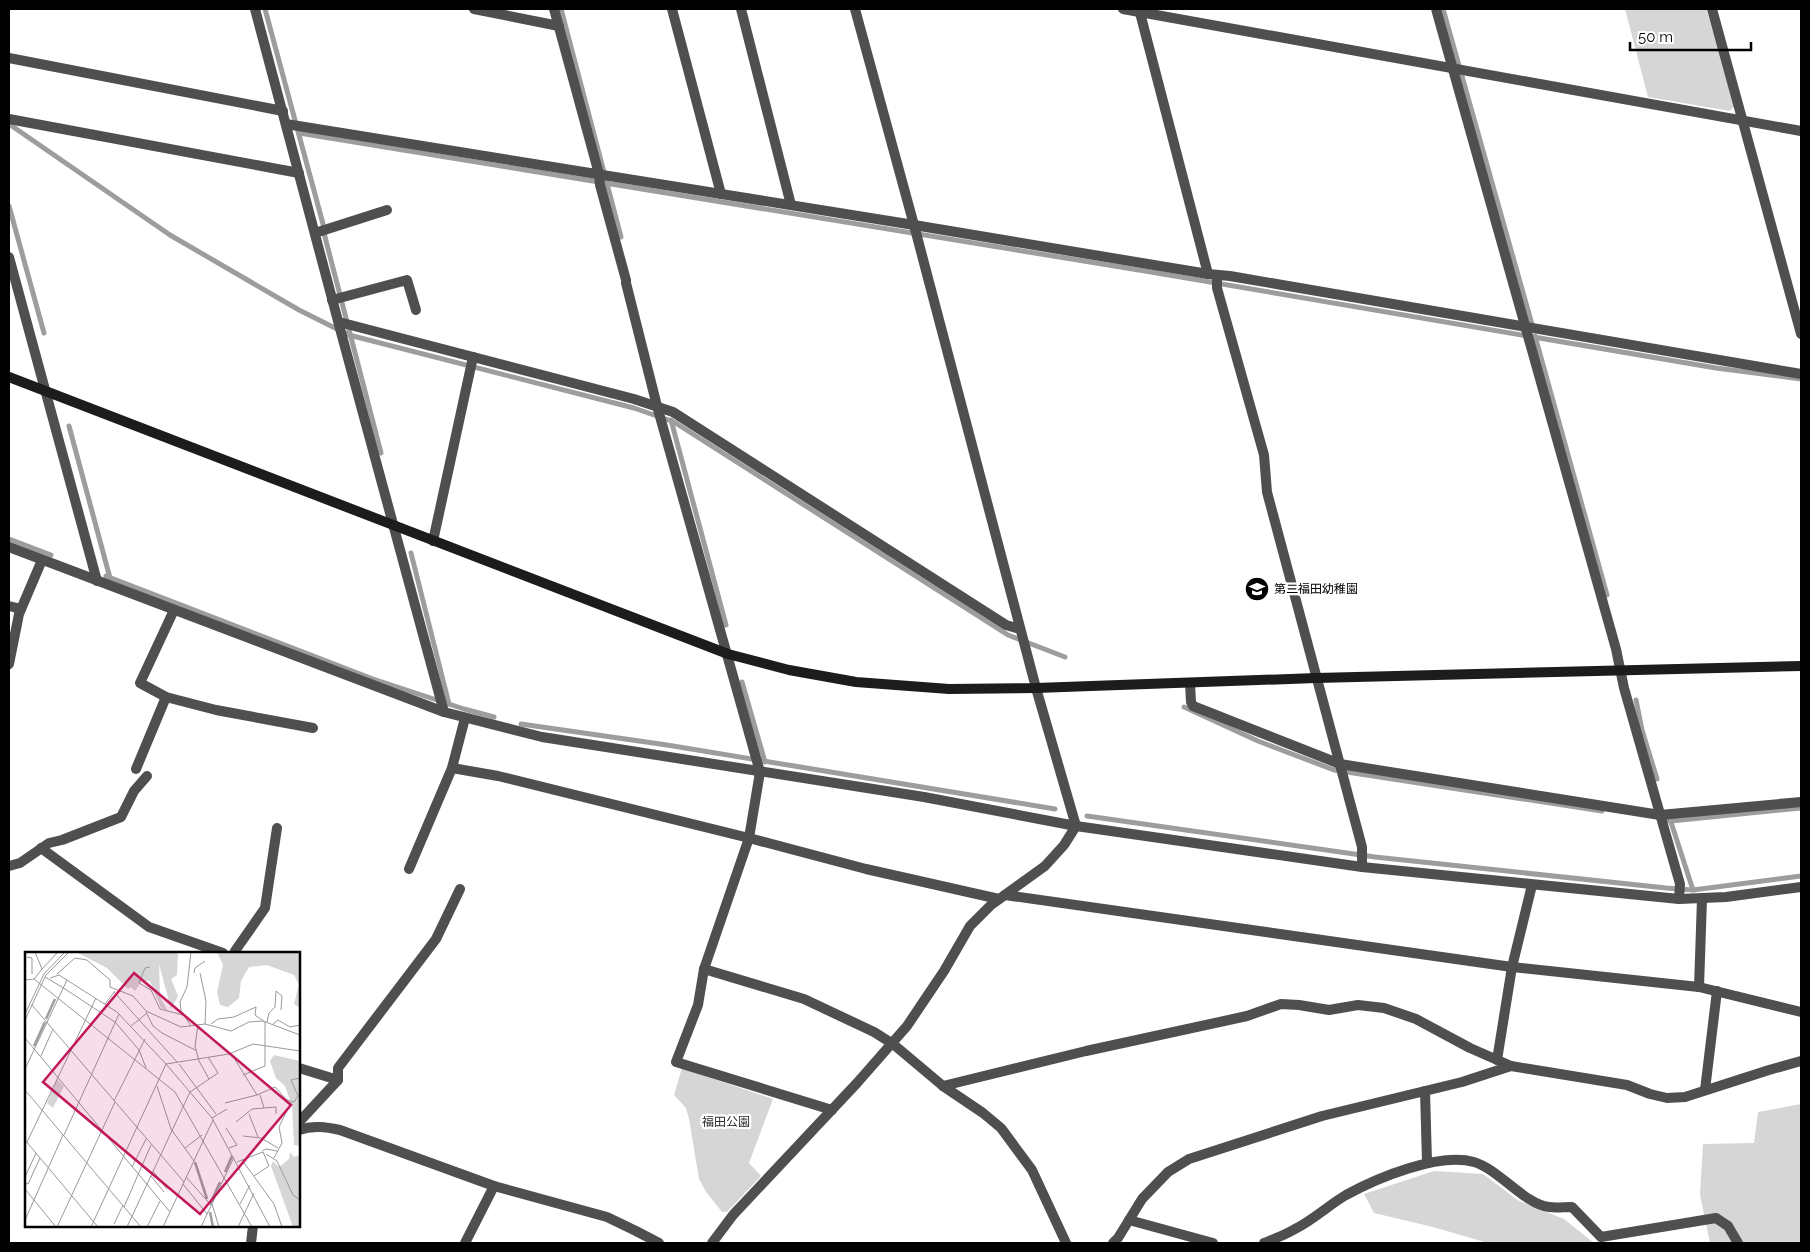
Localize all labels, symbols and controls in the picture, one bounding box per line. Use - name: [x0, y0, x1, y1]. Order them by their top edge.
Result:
- scale bar: [1630, 20, 1751, 52]
- text: 50 m: [1638, 28, 1673, 46]
- school or university icon: 第二福田幼稚園: [1244, 576, 1270, 602]
- place label: 第二福田幼稚園: [1274, 582, 1358, 596]
- inset map: [25, 952, 300, 1227]
- park label: 福田公園: [702, 1115, 750, 1129]

